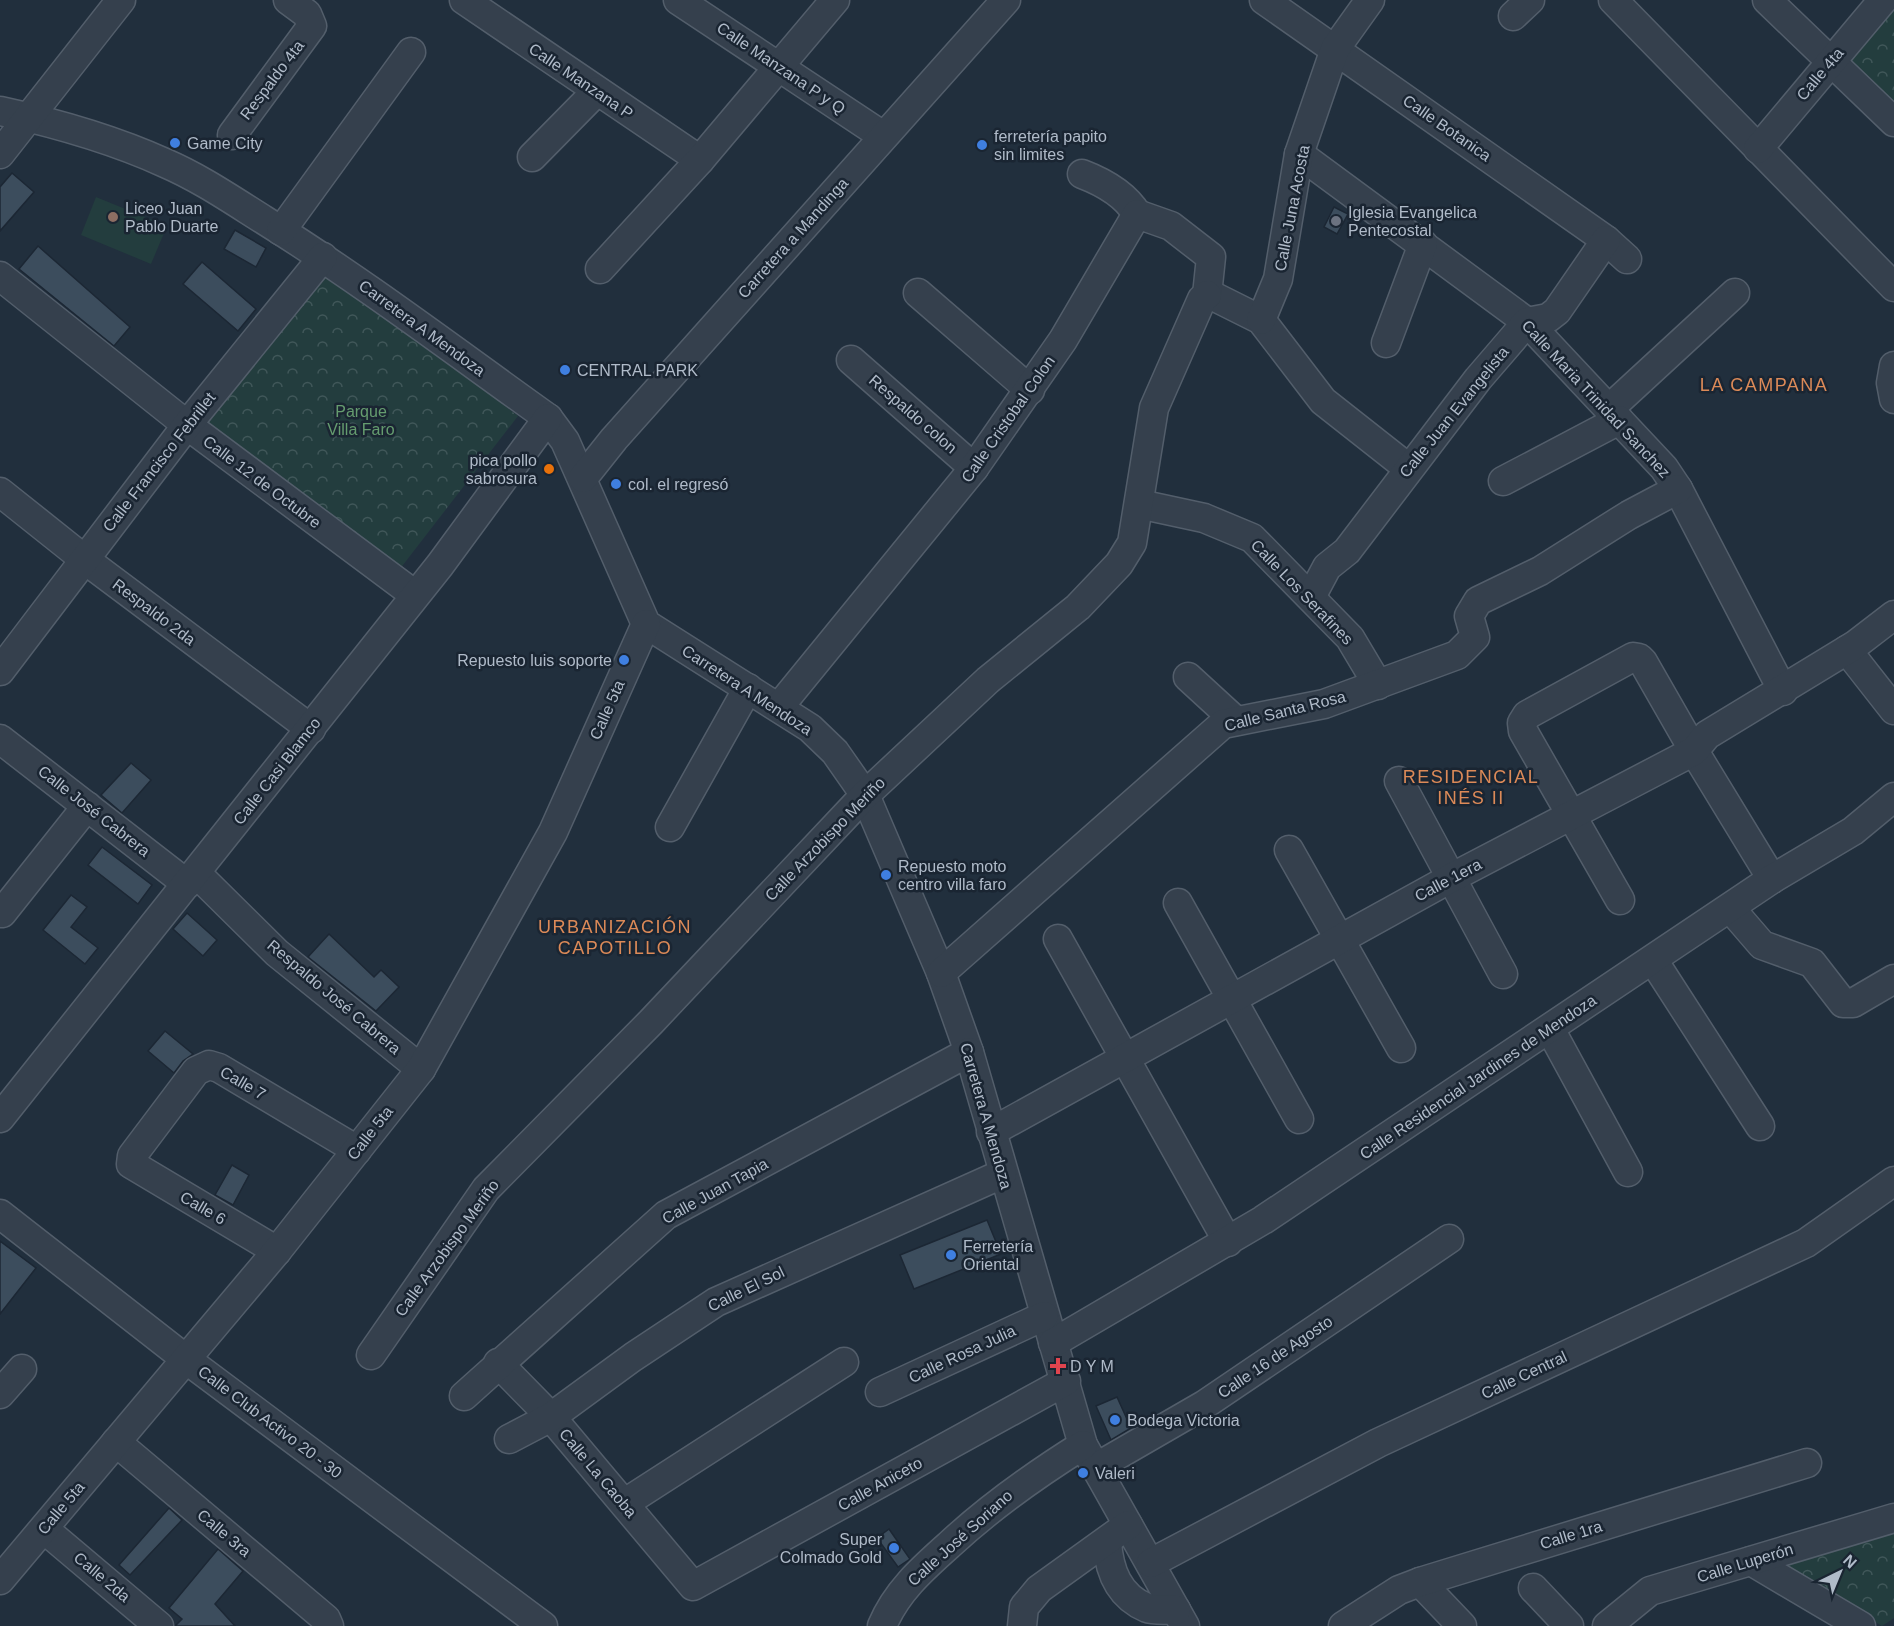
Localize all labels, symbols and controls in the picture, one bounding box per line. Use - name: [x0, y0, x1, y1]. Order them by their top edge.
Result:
- street label: Calle Manzana P y Q: [714, 19, 848, 117]
- street label: Respaldo 4ta: [237, 37, 307, 123]
- street label: Calle Manzana P: [526, 40, 636, 122]
- street label: Calle 4ta: [1793, 44, 1847, 104]
- street label: Calle Botanica: [1400, 91, 1494, 165]
- place label: ferretería papito sin limites: [994, 128, 1107, 163]
- place label: Game City: [187, 135, 263, 152]
- marker: Game City: [168, 136, 182, 150]
- marker: ferretería papito sin limites: [975, 138, 989, 152]
- street label: Calle Juna Acosta: [1271, 143, 1313, 272]
- street label: Carretera a Mandinga: [735, 174, 851, 302]
- place label: Liceo Juan Pablo Duarte: [125, 200, 218, 235]
- place label: Iglesia Evangelica Pentecostal: [1348, 204, 1477, 239]
- marker: Liceo Juan Pablo Duarte: [106, 210, 120, 224]
- marker: Iglesia Evangelica Pentecostal: [1329, 214, 1343, 228]
- street label: Carretera A Mendoza: [356, 277, 488, 379]
- street label: Calle Maria Trinidad Sanchez: [1519, 317, 1673, 481]
- street label: Calle Juan Evangelista: [1396, 343, 1512, 481]
- street label: Calle Cristobal Colon: [958, 353, 1058, 485]
- place label: CENTRAL PARK: [577, 362, 698, 379]
- marker: CENTRAL PARK: [558, 363, 572, 377]
- street label: Respaldo colon: [866, 371, 960, 457]
- district label: LA CAMPANA: [1700, 375, 1828, 395]
- street label: Calle Francisco Febrillet: [99, 389, 219, 535]
- park label: Parque Villa Faro: [327, 403, 395, 438]
- street label: Calle 12 de Octubre: [200, 432, 324, 532]
- place label: pica pollo sabrosura: [466, 452, 537, 487]
- marker: pica pollo sabrosura: [542, 462, 556, 476]
- place label: col. el regresó: [628, 476, 729, 493]
- marker: col. el regresó: [609, 477, 623, 491]
- street label: Calle Los Serafines: [1248, 536, 1356, 648]
- street label: Respaldo 2da: [109, 575, 199, 649]
- street label: Carretera A Mendoza: [679, 642, 815, 738]
- place label: Repuesto luis soporte: [457, 652, 612, 669]
- marker: Repuesto luis soporte: [617, 653, 631, 667]
- street label: Calle 5ta: [586, 678, 628, 742]
- street label: Calle Santa Rosa: [1223, 688, 1348, 734]
- street label: Calle Casi Blamco: [230, 714, 324, 828]
- street label: Calle José Cabrera: [35, 762, 153, 860]
- district label: RESIDENCIAL INÉS II: [1403, 767, 1539, 808]
- street label: Calle Arzobispo Meriño: [762, 774, 888, 904]
- street label: Calle 1era: [1412, 855, 1484, 905]
- place label: Repuesto moto centro villa faro: [898, 858, 1007, 893]
- marker: Repuesto moto centro villa faro: [879, 868, 893, 882]
- district label: URBANIZACIÓN CAPOTILLO: [538, 916, 692, 958]
- street label: Respaldo José Cabrera: [264, 936, 404, 1058]
- street label: Calle Residencial Jardines de Mendoza: [1357, 991, 1599, 1163]
- street label: Carretera A Mendoza: [957, 1041, 1015, 1191]
- street label: Calle 7: [217, 1063, 269, 1103]
- street label: Calle 5ta: [344, 1103, 396, 1163]
- street label: Calle Juan Tapia: [659, 1155, 771, 1227]
- street label: Calle Arzobispo Meriño: [392, 1176, 502, 1320]
- street label: Calle 6: [177, 1188, 229, 1228]
- place label: Ferretería Oriental: [963, 1238, 1033, 1273]
- marker: Ferretería Oriental: [944, 1248, 958, 1262]
- street label: Calle El Sol: [705, 1263, 787, 1315]
- street label: Calle 16 de Agosto: [1215, 1312, 1336, 1402]
- street label: Calle Rosa Julia: [906, 1322, 1018, 1386]
- street label: Calle Central: [1478, 1348, 1570, 1402]
- place label: D Y M: [1070, 1358, 1114, 1375]
- marker: D Y M: [1051, 1359, 1065, 1373]
- street label: Calle Club Activo 20 - 30: [195, 1362, 345, 1482]
- place label: Bodega Victoria: [1127, 1412, 1240, 1429]
- marker: Bodega Victoria: [1108, 1413, 1122, 1427]
- street label: Calle La Caoba: [556, 1425, 640, 1521]
- street label: Calle Aniceto: [835, 1454, 925, 1514]
- place label: Valeri: [1095, 1465, 1135, 1482]
- marker: Valeri: [1076, 1466, 1090, 1480]
- street label: Calle 5ta: [34, 1478, 88, 1538]
- street label: Calle José Soriano: [904, 1487, 1016, 1589]
- street label: Calle 3ra: [194, 1506, 254, 1560]
- street label: Calle 1ra: [1538, 1517, 1604, 1552]
- place label: Super Colmado Gold: [780, 1531, 883, 1566]
- street label: Calle Luperón: [1695, 1540, 1795, 1586]
- marker: Super Colmado Gold: [887, 1541, 901, 1555]
- north arrow: [1810, 1542, 1870, 1602]
- street label: Calle 2da: [71, 1549, 133, 1605]
- text: N: [1840, 1551, 1860, 1572]

